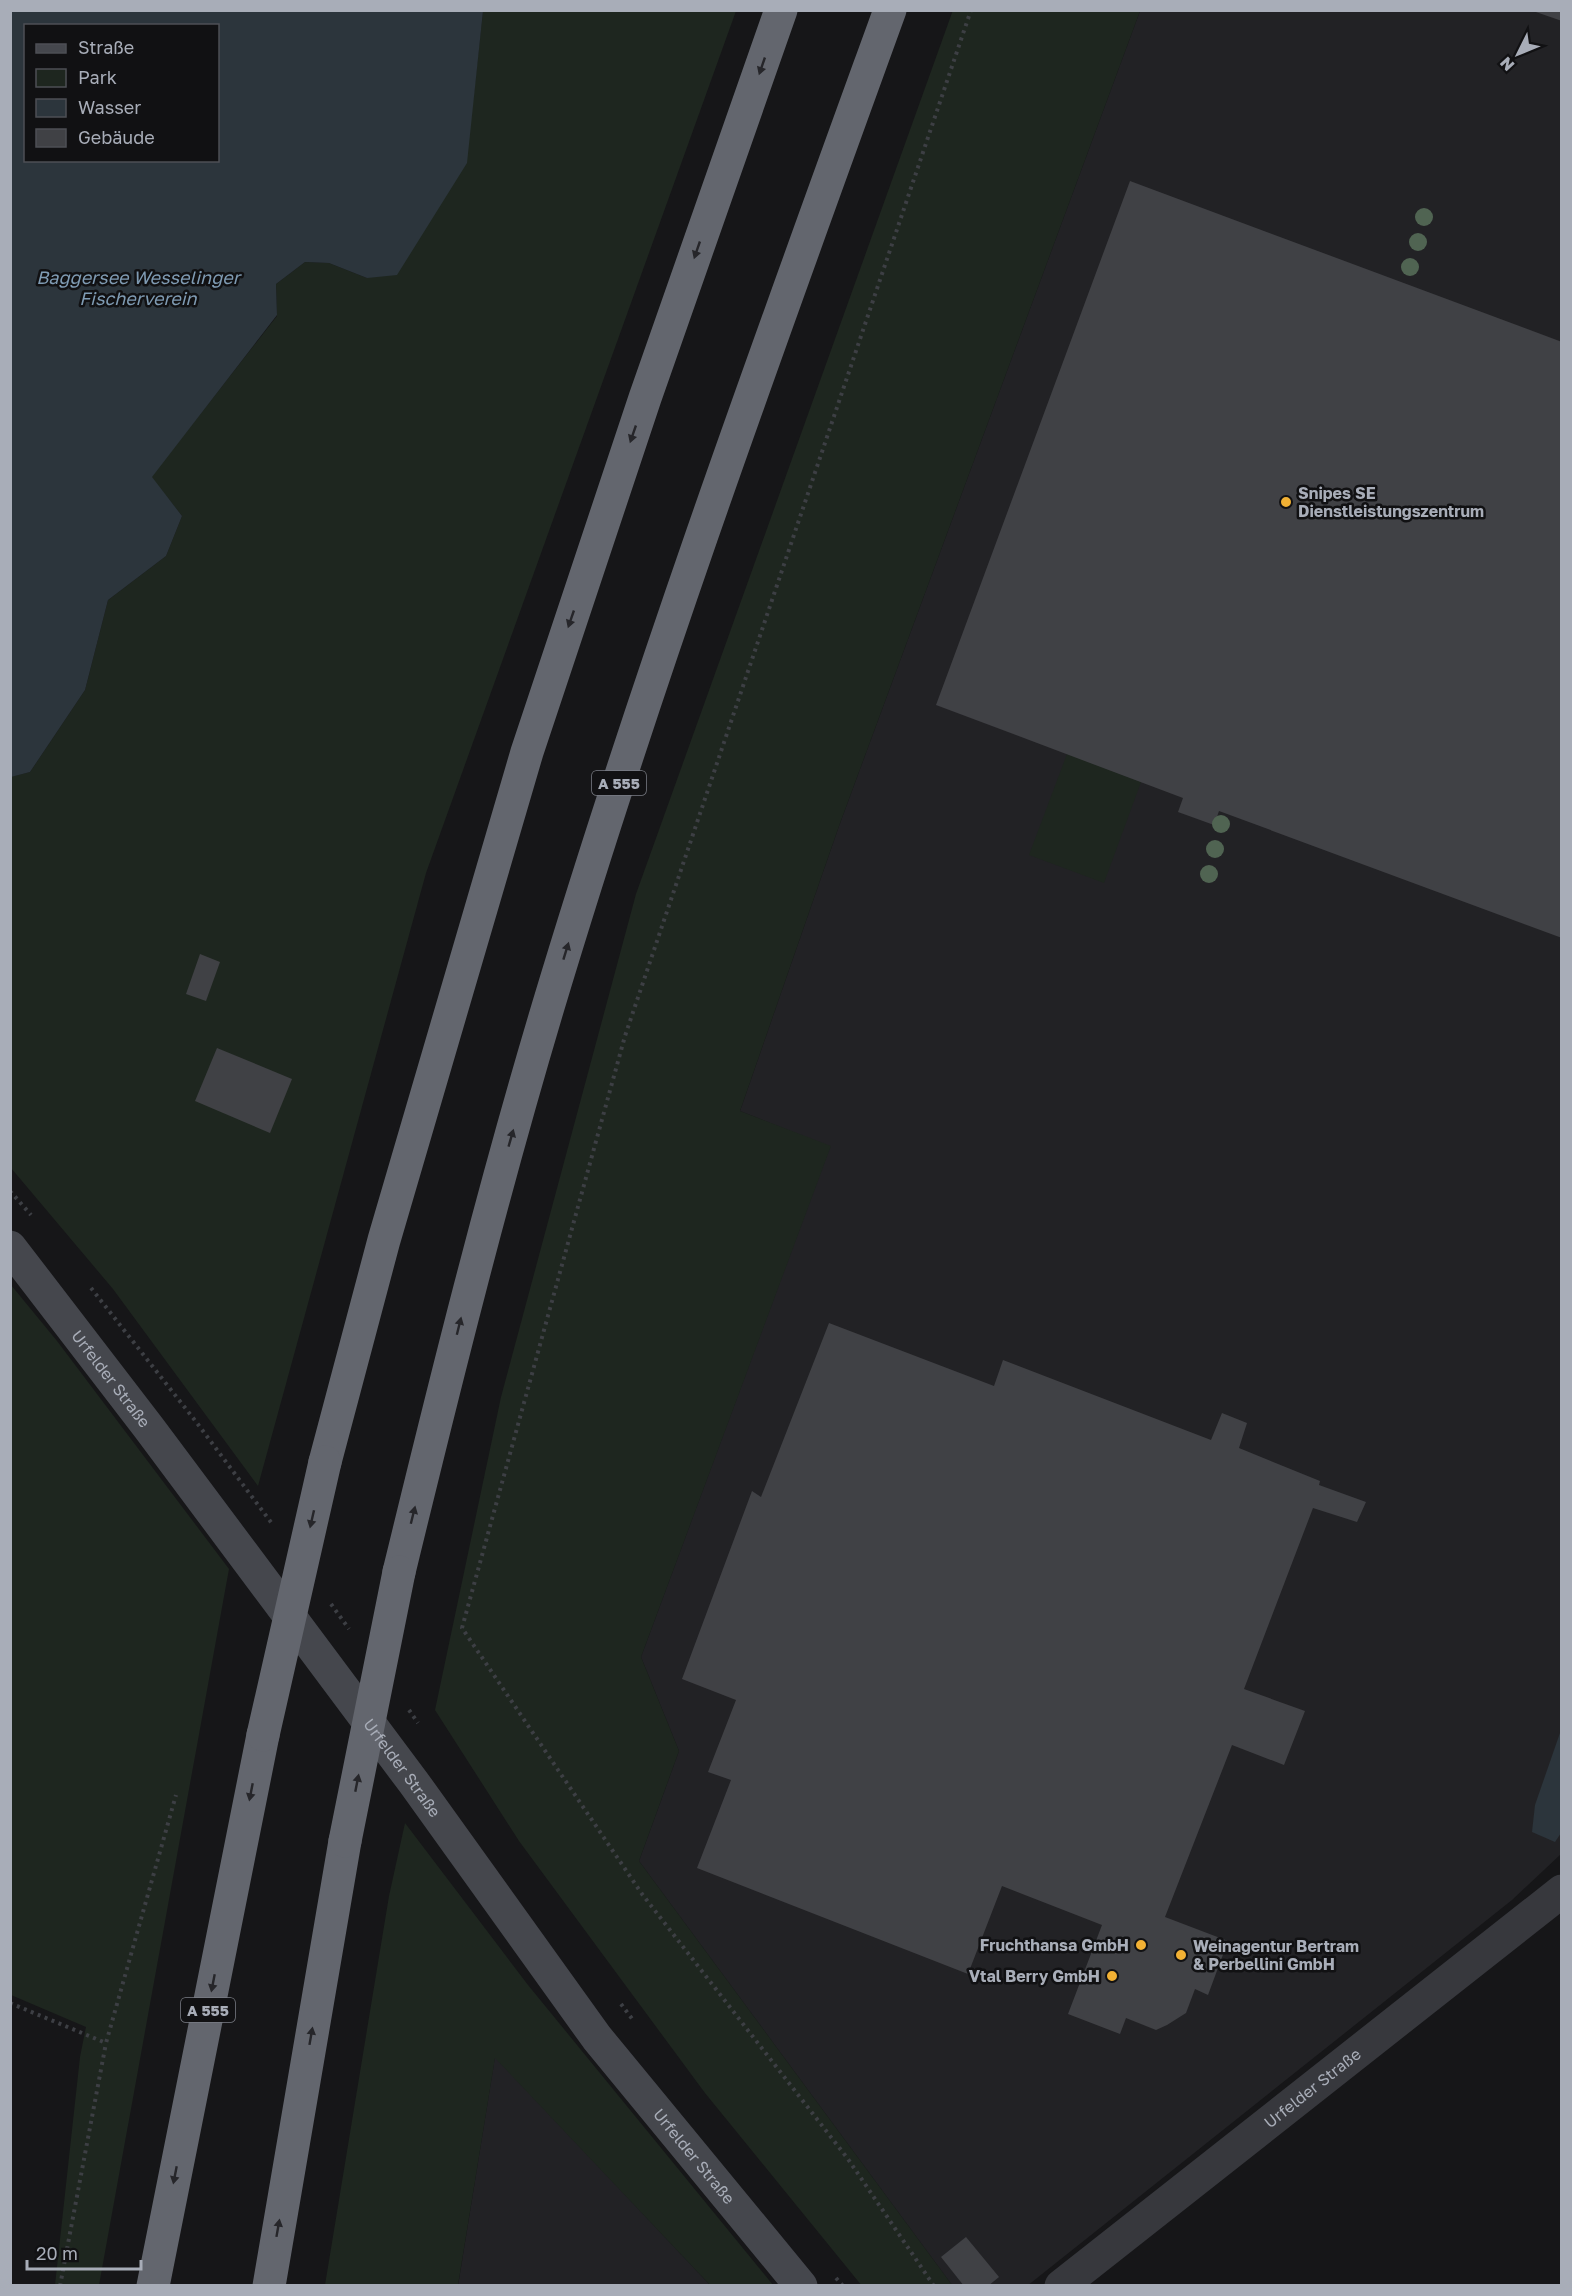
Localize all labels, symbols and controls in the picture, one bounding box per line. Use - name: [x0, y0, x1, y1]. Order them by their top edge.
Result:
- legend: [24, 24, 219, 162]
- north arrow: [1488, 24, 1548, 84]
- text: Straße: [78, 36, 134, 58]
- text: N: [1496, 53, 1518, 76]
- one-way arrow: [756, 57, 766, 75]
- text: Park: [78, 66, 117, 88]
- text: Wasser: [78, 96, 141, 118]
- text: Gebäude: [78, 126, 155, 148]
- one-way arrow: [692, 241, 702, 259]
- water label: Baggersee Wesselinger Fischerverein: [36, 266, 243, 309]
- one-way arrow: [628, 425, 638, 443]
- place label: Snipes SE Dienstleistungszentrum: [1298, 483, 1484, 521]
- marker: Snipes SE Dienstleistungszentrum: [1279, 495, 1293, 509]
- one-way arrow: [566, 610, 576, 628]
- road number: A 555: [592, 771, 646, 795]
- one-way arrow: [562, 942, 571, 960]
- one-way arrow: [507, 1129, 517, 1147]
- one-way arrow: [455, 1317, 465, 1335]
- street label: Urfelder Straße: [67, 1326, 155, 1431]
- one-way arrow: [408, 1506, 418, 1524]
- one-way arrow: [307, 1510, 316, 1529]
- street label: Urfelder Straße: [359, 1714, 445, 1821]
- one-way arrow: [353, 1774, 362, 1793]
- one-way arrow: [246, 1783, 255, 1802]
- place label: Fruchthansa GmbH: [980, 1935, 1129, 1955]
- place label: Weinagentur Bertram & Perbellini GmbH: [1193, 1936, 1359, 1974]
- marker: Fruchthansa GmbH: [1134, 1938, 1148, 1952]
- marker: Weinagentur Bertram & Perbellini GmbH: [1174, 1948, 1188, 1962]
- place label: Vtal Berry GmbH: [969, 1966, 1100, 1986]
- marker: Vtal Berry GmbH: [1105, 1969, 1119, 1983]
- one-way arrow: [208, 1974, 217, 1993]
- road number: A 555: [181, 1998, 235, 2022]
- one-way arrow: [307, 2026, 316, 2045]
- street label: Urfelder Straße: [1260, 2044, 1365, 2132]
- street label: Urfelder Straße: [649, 2104, 739, 2208]
- one-way arrow: [170, 2165, 179, 2184]
- one-way arrow: [274, 2218, 283, 2237]
- scale bar: [27, 2233, 141, 2271]
- text: 20 m: [36, 2242, 78, 2264]

